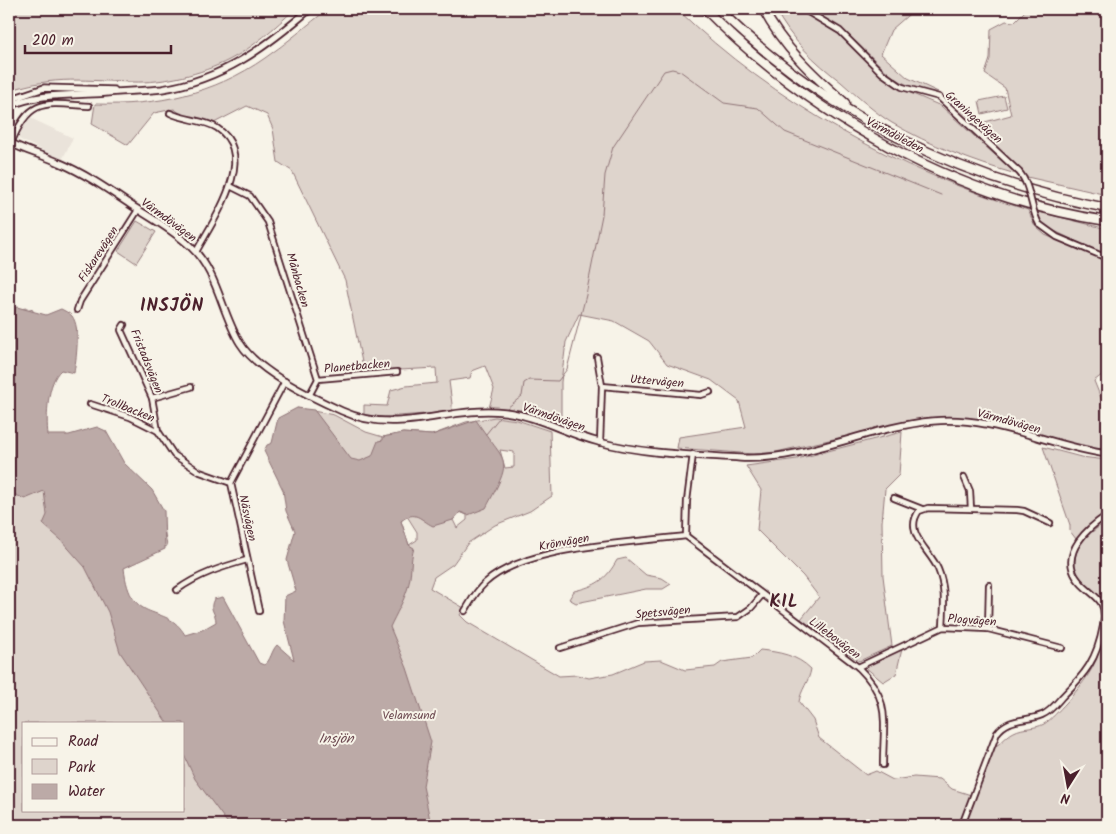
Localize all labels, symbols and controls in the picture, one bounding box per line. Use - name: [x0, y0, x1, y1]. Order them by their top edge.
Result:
- scale bar: [25, 22, 171, 54]
- text: 200 m: [32, 29, 74, 53]
- street label: Graningevägen: [941, 86, 1007, 148]
- street label: Värmdöleden: [862, 112, 927, 159]
- street label: Värmdövägen: [137, 194, 201, 247]
- street label: Fiskarevägen: [73, 223, 124, 286]
- street label: Månbacken: [281, 250, 314, 310]
- district label: INSJÖN: [140, 292, 204, 321]
- street label: Fristadsvägen: [125, 326, 168, 396]
- street label: Planetbacken: [323, 354, 391, 379]
- street label: Uttervägen: [629, 370, 685, 393]
- street label: Trollbacken: [98, 389, 158, 428]
- street label: Värmdövägen: [520, 398, 588, 437]
- street label: Värmdövägen: [975, 404, 1043, 439]
- street label: Näsvägen: [233, 493, 262, 543]
- street label: Krönvägen: [537, 529, 591, 556]
- district label: KIL: [769, 588, 799, 617]
- street label: Spetsvägen: [635, 601, 692, 624]
- street label: Plogvägen: [947, 609, 997, 632]
- street label: Lillebovägen: [805, 613, 865, 664]
- park label: Velamsund: [382, 706, 437, 725]
- legend: [22, 722, 185, 812]
- water label: Insjön: [318, 728, 355, 750]
- text: Road: [68, 730, 99, 754]
- text: Park: [68, 756, 96, 780]
- north arrow: [1044, 762, 1094, 812]
- text: Water: [68, 780, 105, 804]
- text: N: [1059, 786, 1072, 809]

